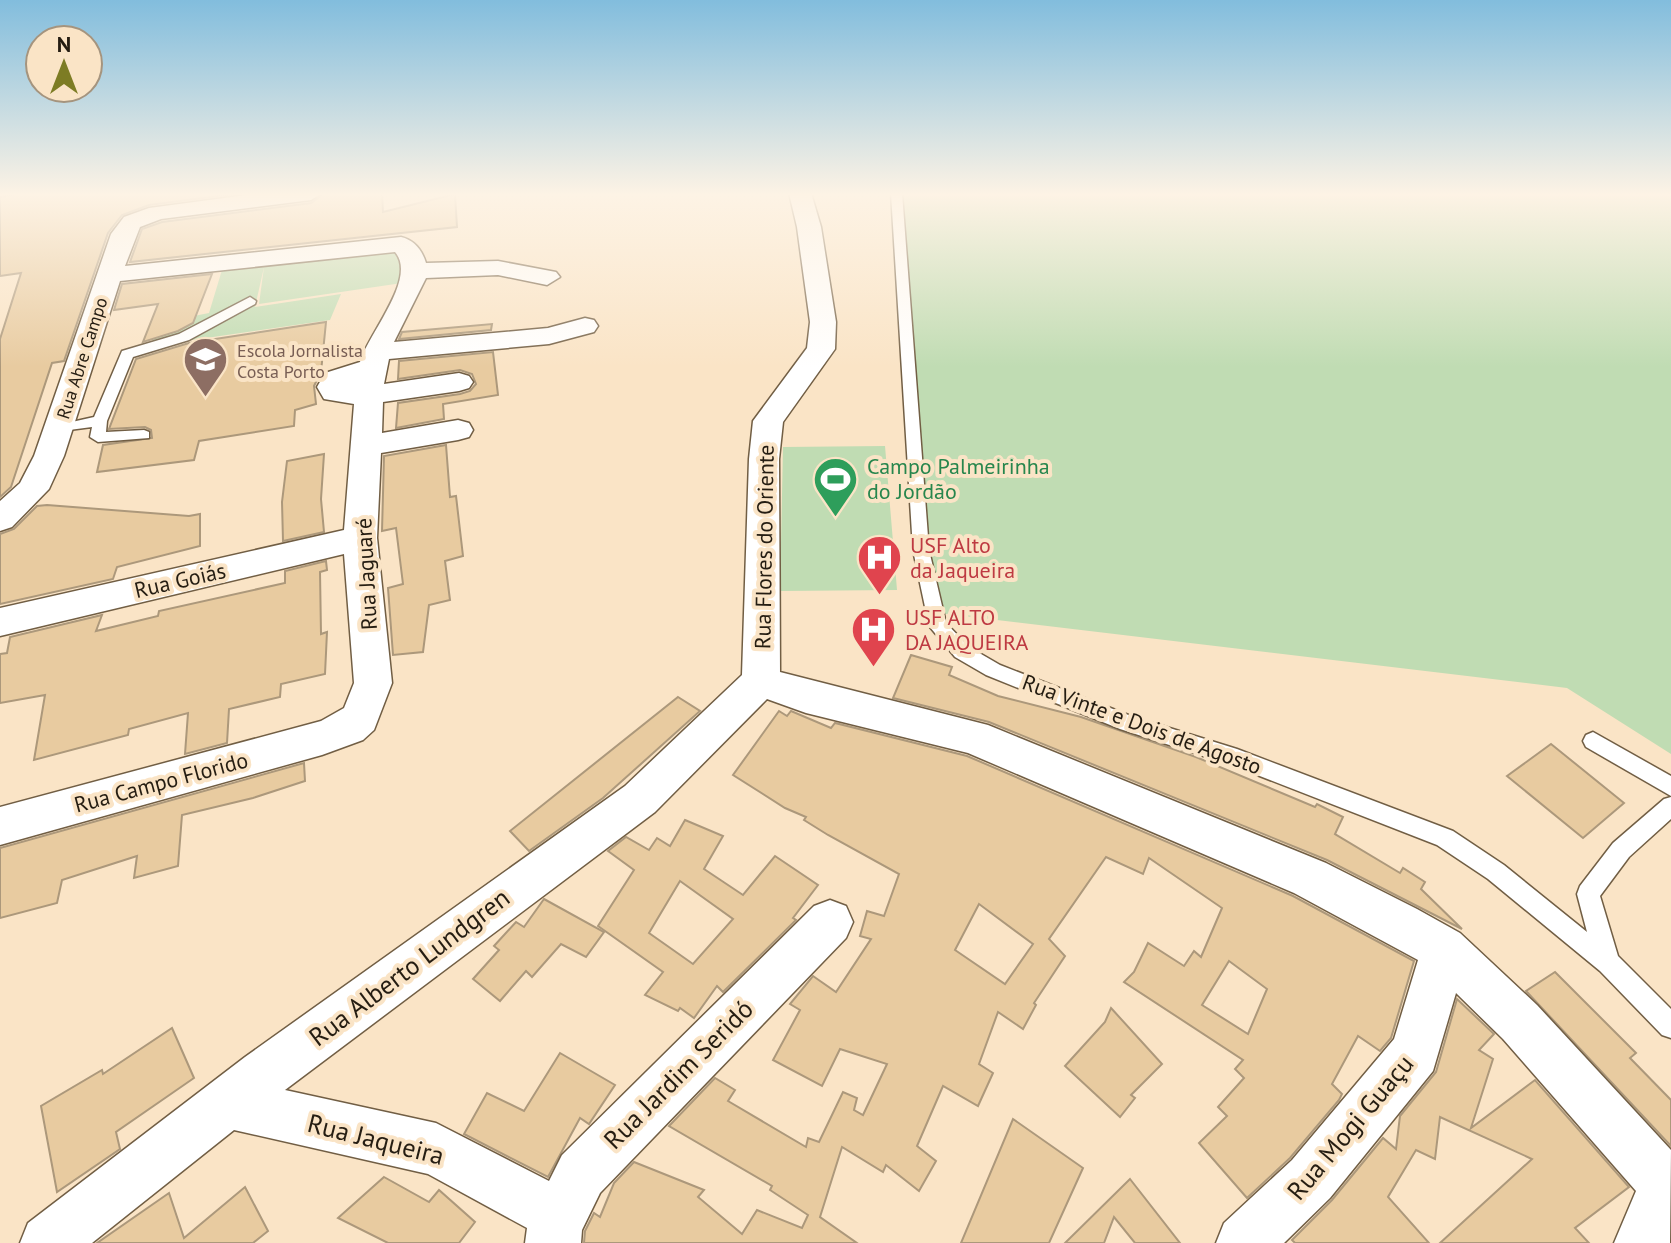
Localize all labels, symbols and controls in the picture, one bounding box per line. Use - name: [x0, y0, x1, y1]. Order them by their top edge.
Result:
- north arrow: [24, 24, 104, 104]
- text: N: [57, 30, 71, 58]
- street label: Rua Abre Campo: [51, 294, 113, 422]
- school or university icon: Escola Jornalista Costa Porto: [182, 336, 230, 399]
- place label: Escola Jornalista Costa Porto: [237, 339, 363, 383]
- street label: Rua Flores do Oriente: [748, 445, 780, 649]
- place label: Campo Palmeirinha do Jordão: [867, 452, 1050, 505]
- sports icon: Campo Palmeirinha do Jordão: [812, 455, 860, 518]
- street label: Rua Jaguaré: [349, 517, 383, 631]
- place label: USF Alto da Jaqueira: [910, 531, 1015, 584]
- hospital icon: USF Alto da Jaqueira: [855, 534, 903, 597]
- street label: Rua Goiás: [132, 556, 228, 604]
- place label: USF ALTO DA JAQUEIRA: [905, 603, 1029, 656]
- hospital icon: USF ALTO DA JAQUEIRA: [850, 606, 898, 669]
- street label: Rua Vinte e Dois de Agosto: [1019, 668, 1265, 780]
- street label: Rua Campo Florido: [71, 745, 251, 819]
- street label: Rua Alberto Lundgren: [302, 881, 516, 1053]
- street label: Rua Jardim Seridó: [596, 992, 760, 1156]
- street label: Rua Mogi Guaçu: [1280, 1047, 1420, 1207]
- street label: Rua Jaqueira: [304, 1106, 448, 1172]

